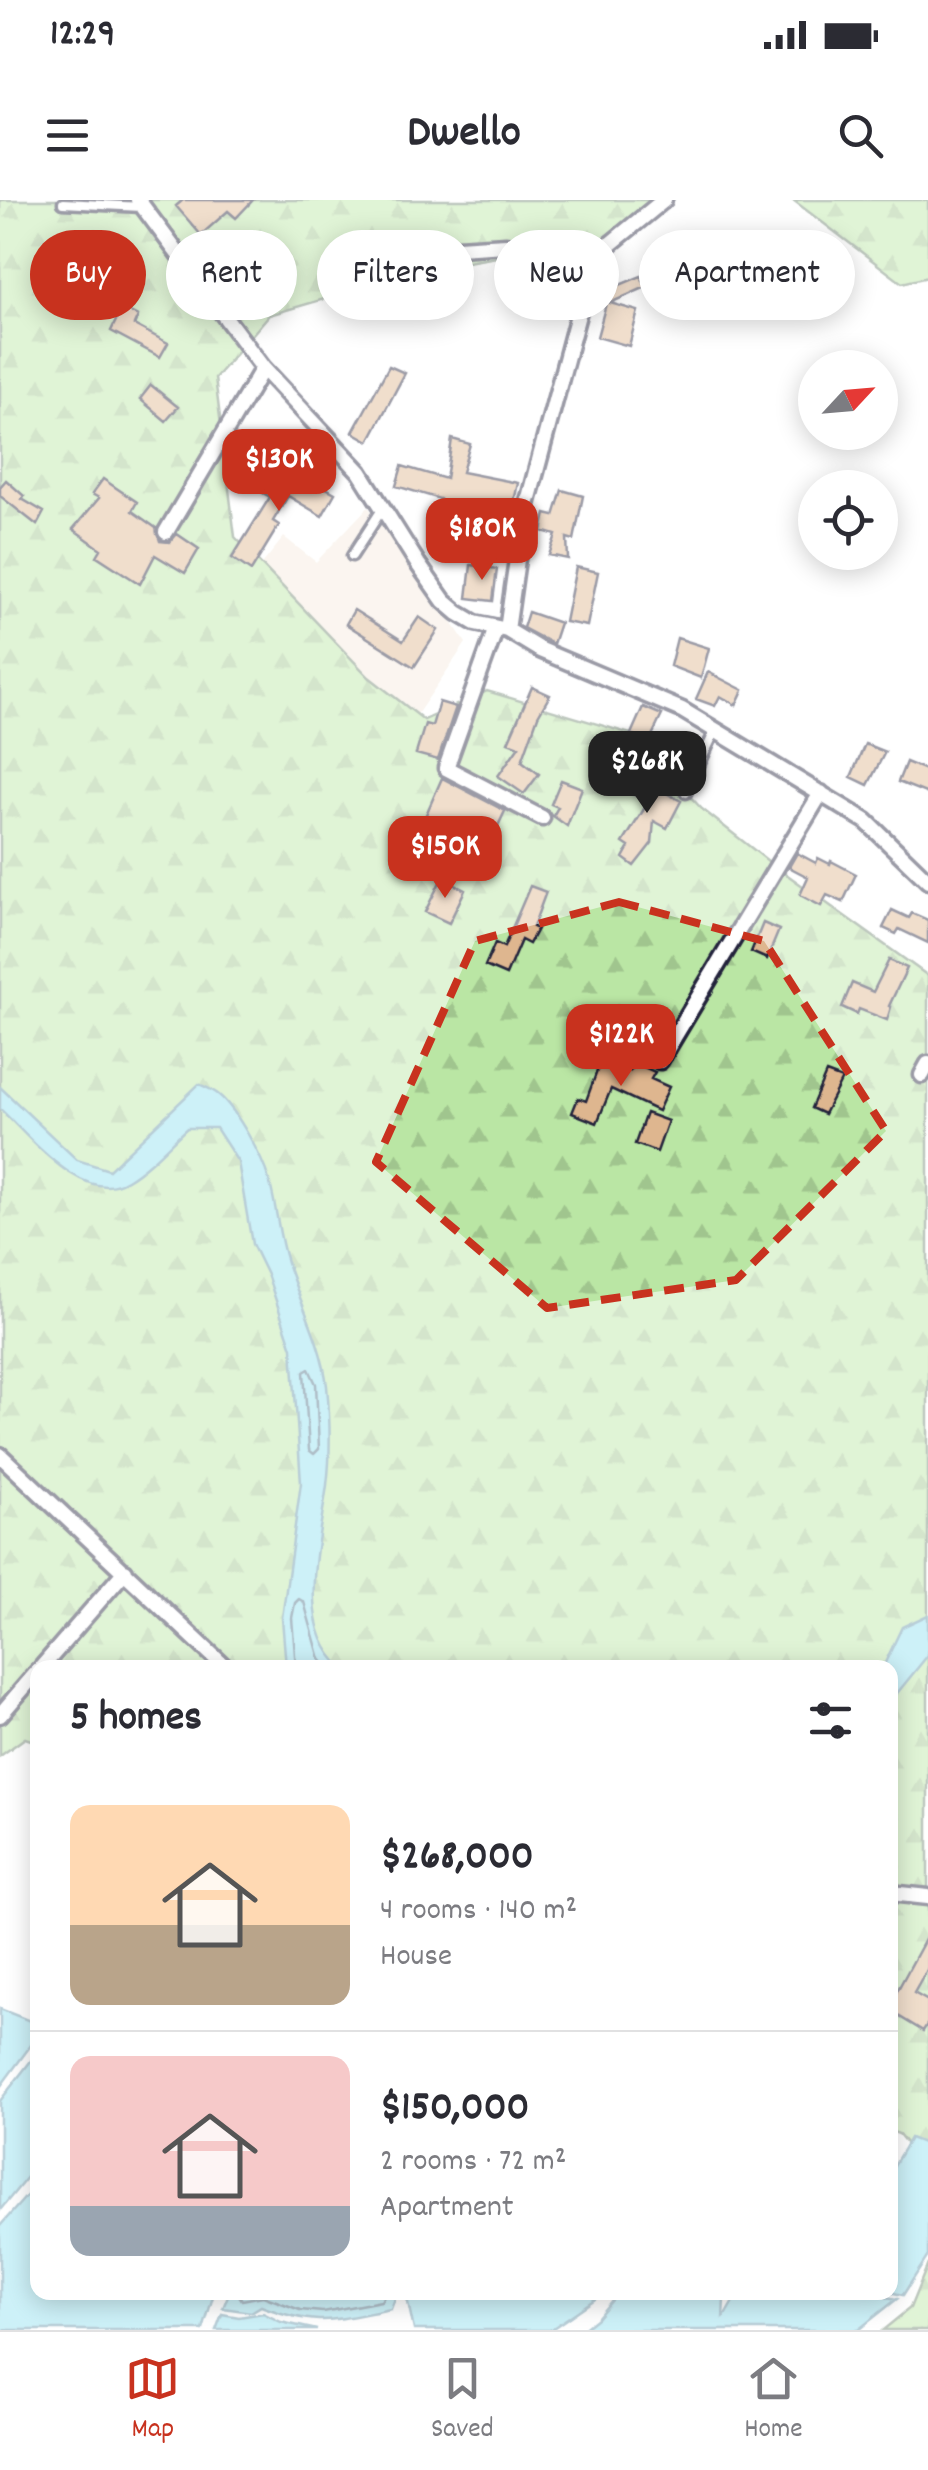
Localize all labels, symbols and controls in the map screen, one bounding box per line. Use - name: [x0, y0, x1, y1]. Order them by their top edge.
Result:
- text: 12:29: [50, 8, 115, 63]
- text: Dwello: [407, 103, 521, 167]
- icon: menu: [40, 108, 95, 163]
- icon: search: [833, 108, 888, 163]
- chip: Buy: [30, 230, 146, 320]
- chip: Rent: [166, 230, 297, 320]
- chip: Filters: [317, 230, 474, 320]
- chip: New: [494, 230, 619, 320]
- chip: Apartment: [639, 230, 855, 320]
- north arrow: [798, 350, 898, 450]
- map controls: [798, 350, 898, 570]
- pin: $130K: [209, 429, 349, 514]
- text: $130K: [244, 438, 314, 484]
- button: locate: [798, 470, 898, 570]
- pin: $180K: [412, 498, 552, 583]
- text: $180K: [448, 507, 516, 553]
- pin: $268K: [577, 731, 717, 816]
- text: $268K: [610, 740, 684, 786]
- pin: $150K: [375, 816, 515, 901]
- text: $150K: [410, 825, 480, 871]
- pin: $122K: [551, 1004, 691, 1089]
- text: $122K: [588, 1013, 654, 1059]
- text: 5 homes: [70, 1690, 202, 1750]
- icon: filters: [803, 1693, 858, 1748]
- text: $268,000: [380, 1829, 534, 1889]
- icon: home: [150, 1845, 270, 1965]
- text: 4 rooms · 140 m²: [380, 1889, 577, 1935]
- text: House: [380, 1935, 452, 1981]
- text: $150,000: [380, 2080, 529, 2140]
- icon: home: [150, 2096, 270, 2216]
- text: 2 rooms · 72 m²: [380, 2140, 566, 2186]
- text: Apartment: [380, 2186, 514, 2232]
- tab: Map: [125, 2351, 180, 2451]
- tab: Saved: [431, 2351, 494, 2451]
- tab: Home: [744, 2351, 803, 2451]

